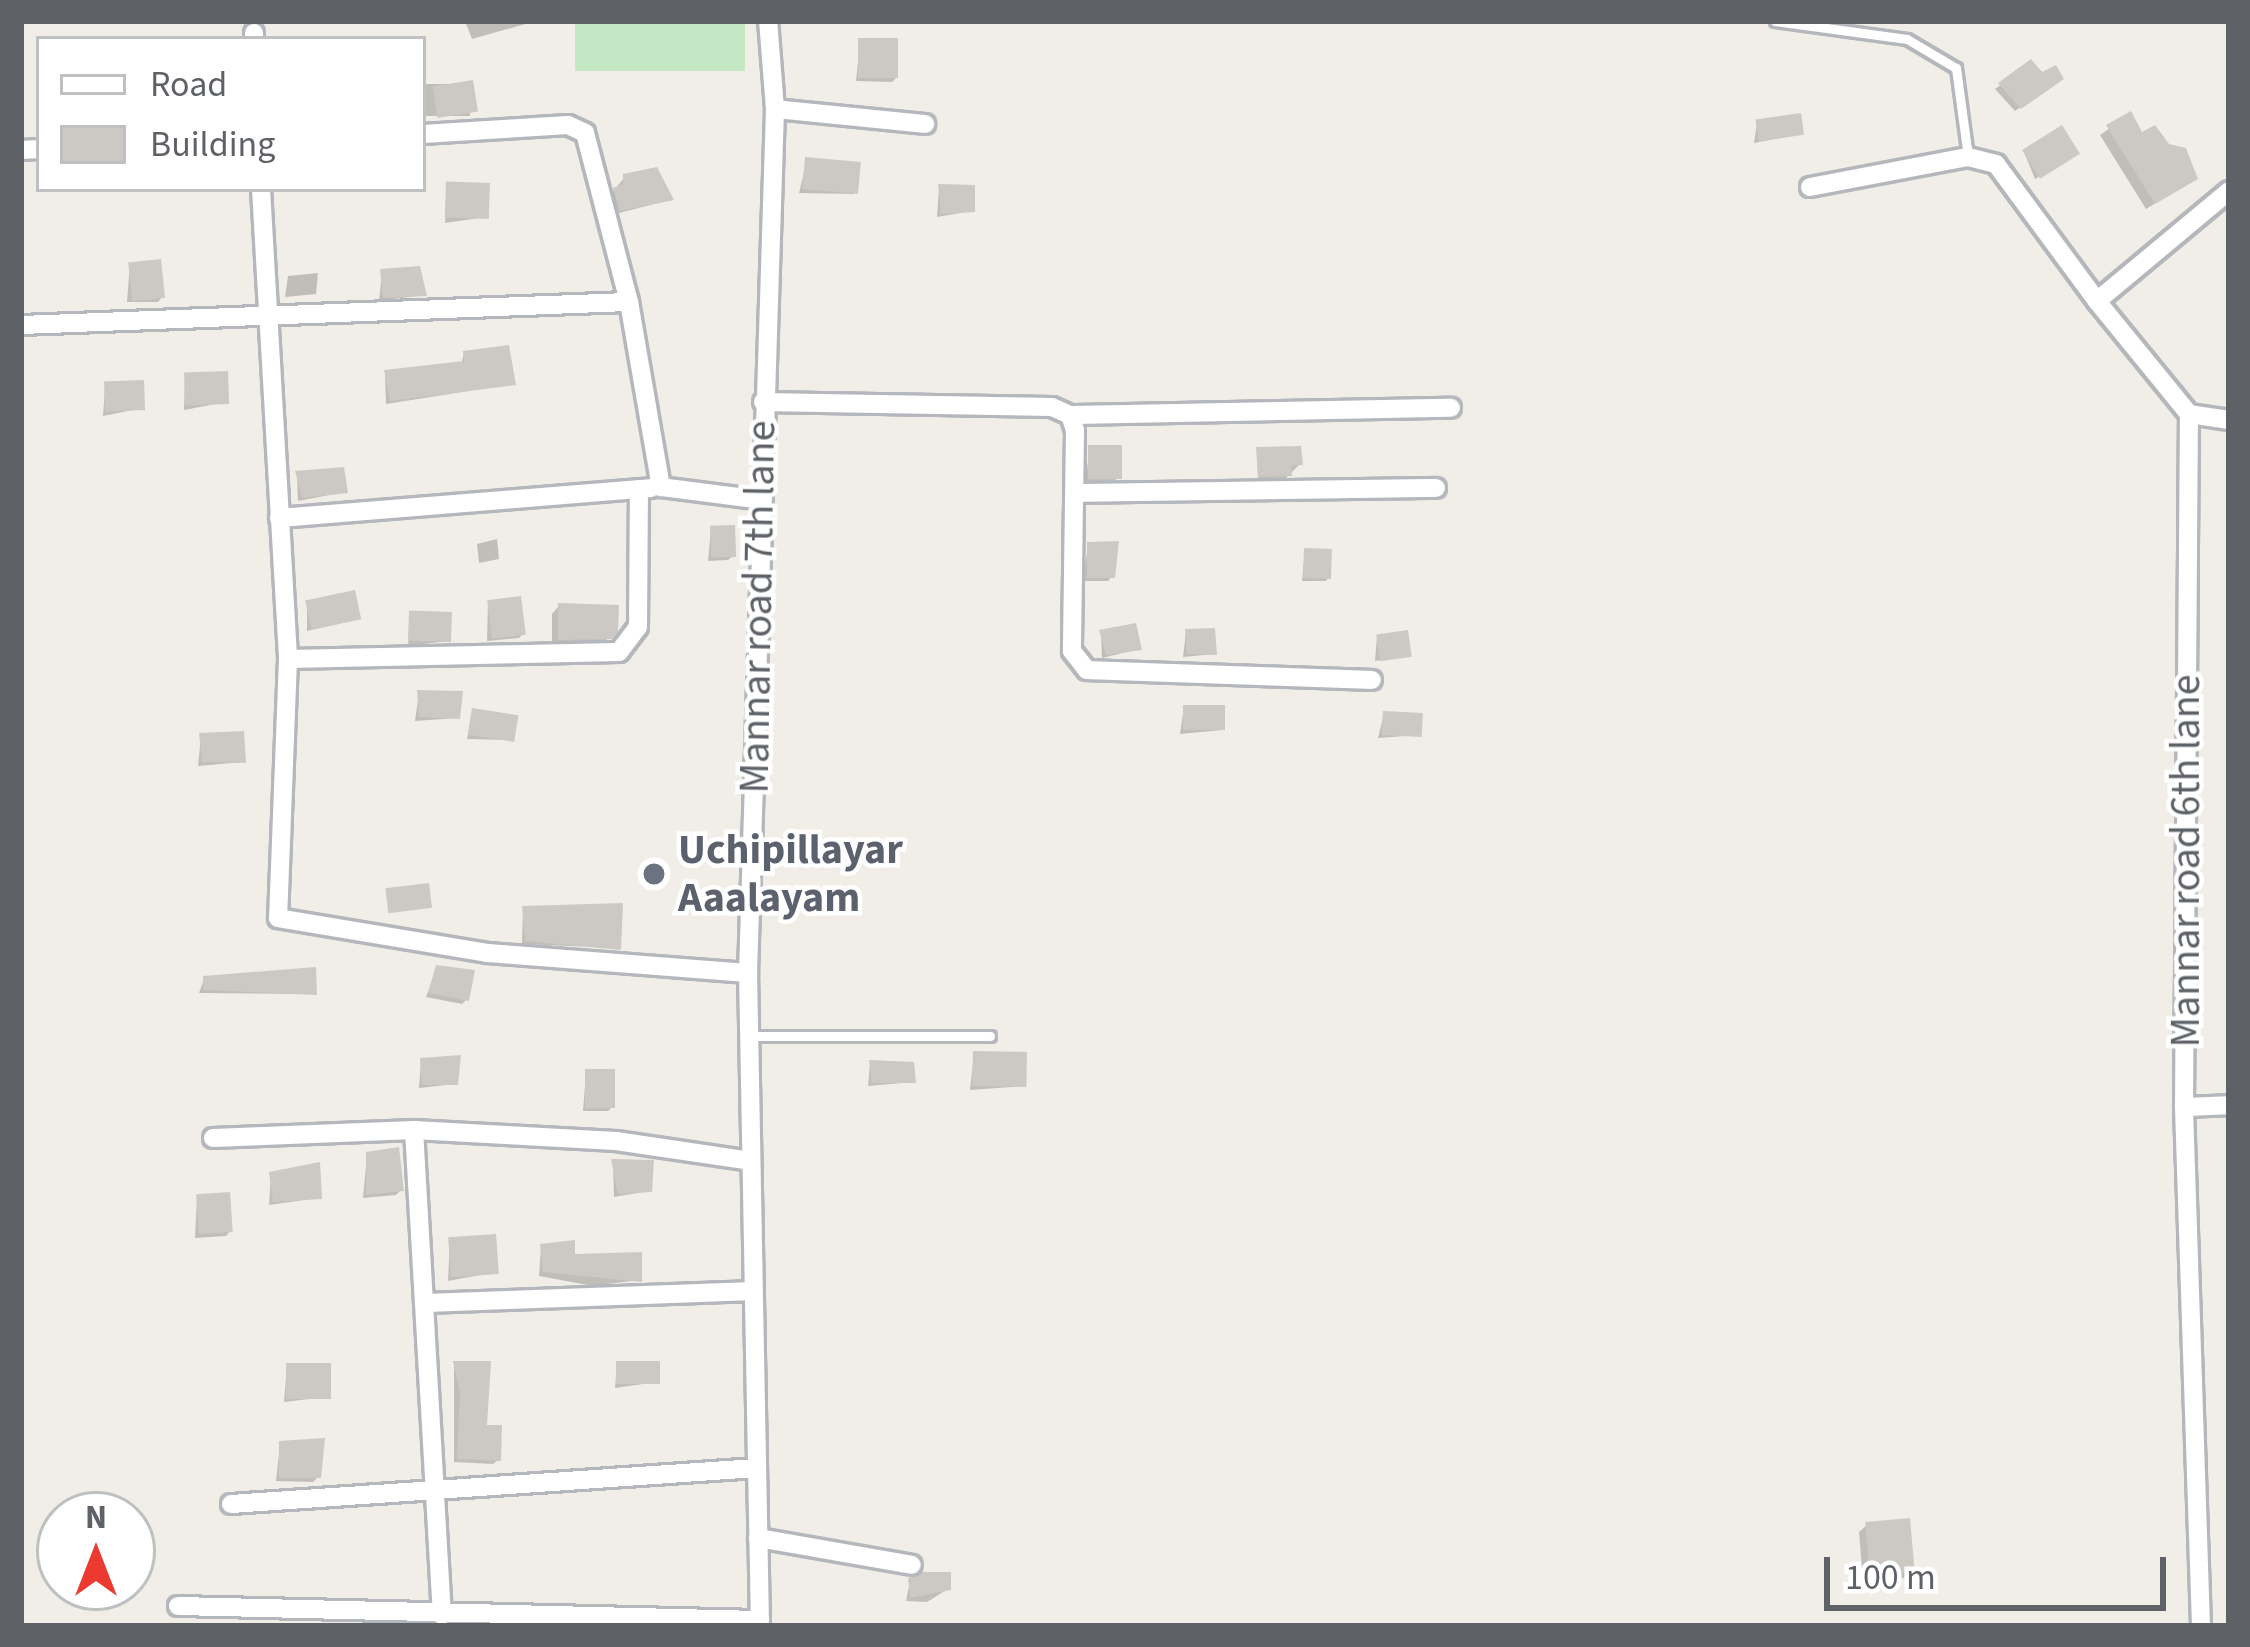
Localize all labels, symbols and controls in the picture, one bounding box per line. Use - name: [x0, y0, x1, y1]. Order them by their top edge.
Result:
- legend: [36, 36, 426, 192]
- text: Road: [150, 59, 227, 110]
- text: Building: [150, 119, 275, 170]
- street label: Mannar road 7th lane: [730, 420, 786, 794]
- street label: Mannar road 6th lane: [2161, 674, 2211, 1048]
- place label: Uchipillayar Aaalayam: [678, 825, 903, 924]
- marker: Uchipillayar Aaalayam: [641, 861, 667, 887]
- north arrow: [36, 1491, 156, 1611]
- text: N: [85, 1494, 107, 1541]
- scale bar: [1830, 1533, 2172, 1607]
- text: 100 m: [1845, 1552, 1936, 1603]

